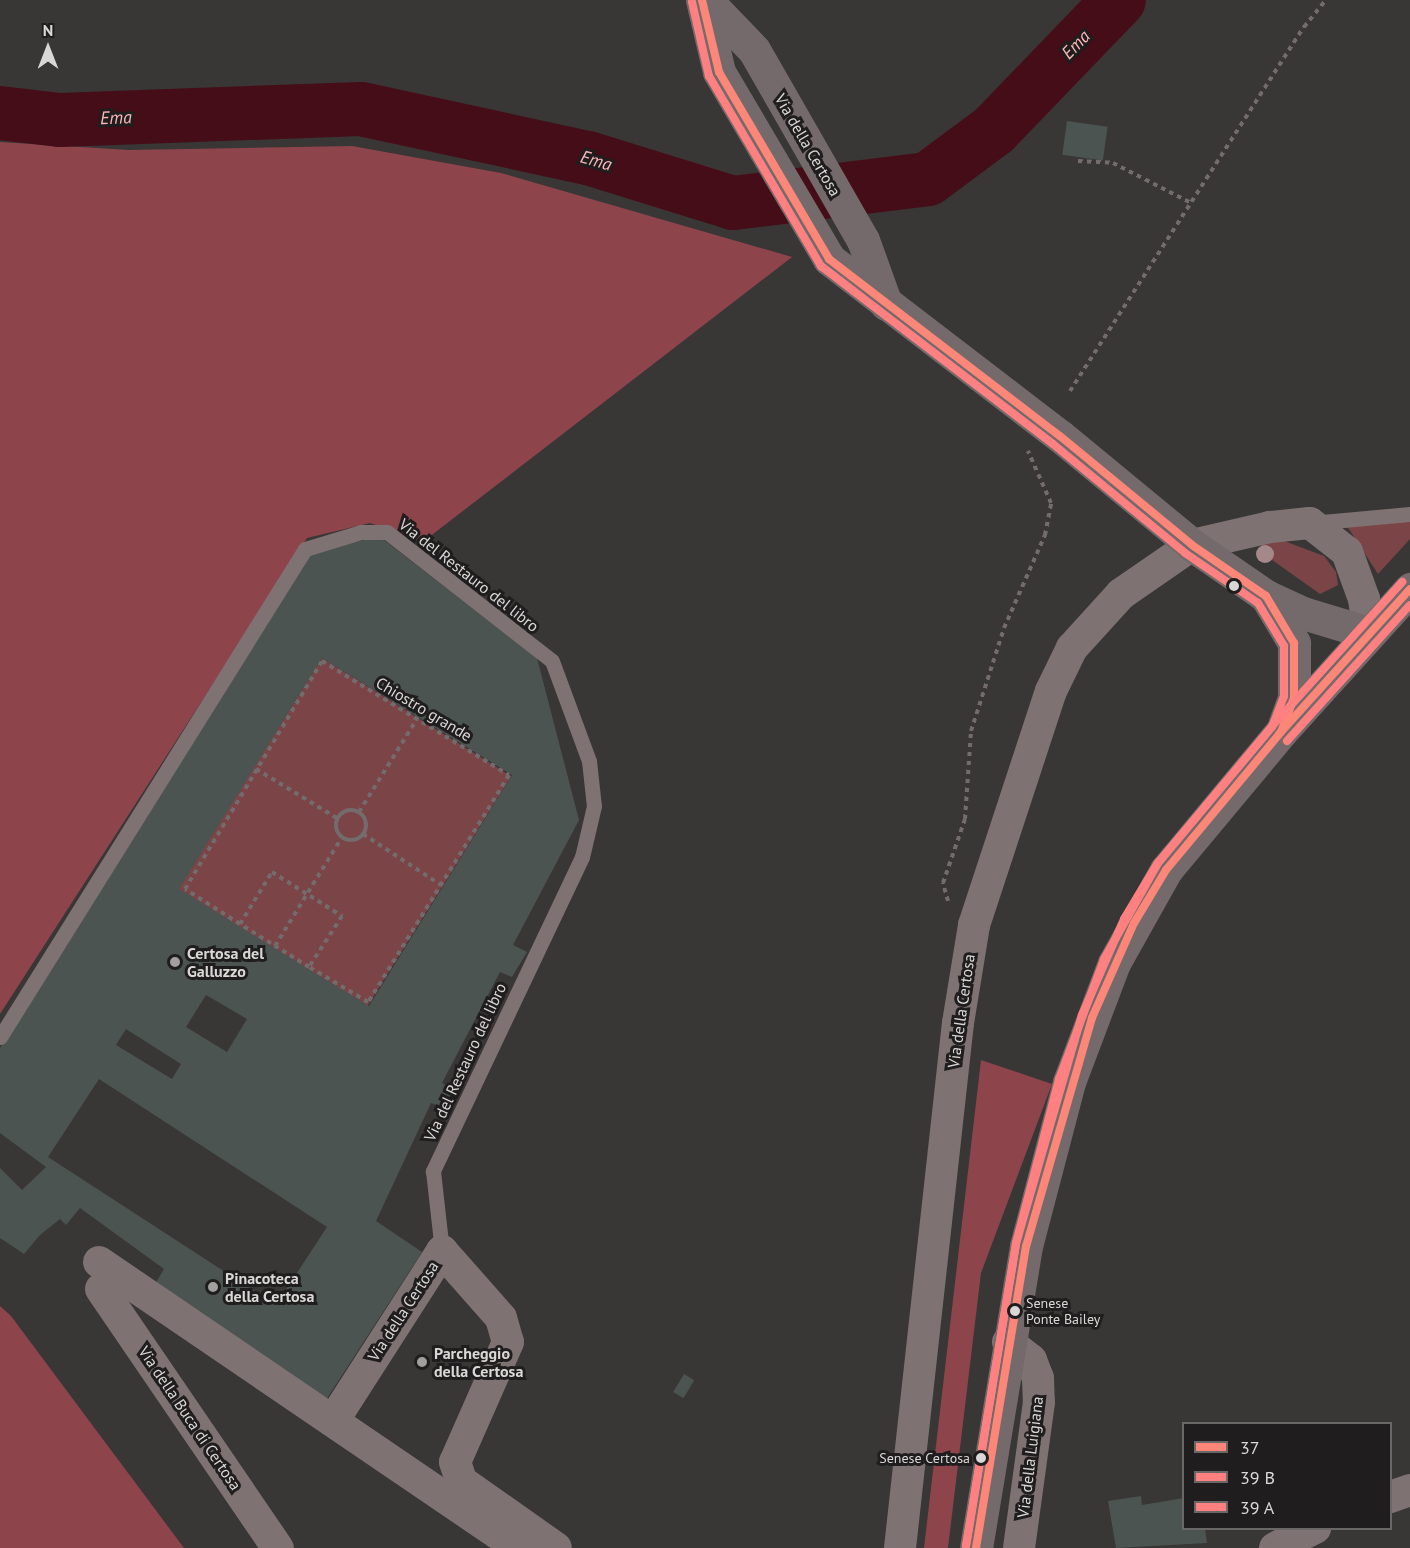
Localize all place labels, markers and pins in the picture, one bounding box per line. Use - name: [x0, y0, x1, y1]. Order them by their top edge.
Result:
- unlabelled marker: [1228, 580, 1240, 592]
- place label: Certosa del Galluzzo: [187, 943, 264, 981]
- marker: Certosa del Galluzzo: [168, 955, 182, 969]
- place label: Pinacoteca della Certosa: [225, 1268, 315, 1306]
- marker: Pinacoteca della Certosa: [206, 1280, 220, 1294]
- place label: Senese Ponte Bailey: [1026, 1295, 1100, 1328]
- marker: Senese Ponte Bailey: [1009, 1305, 1021, 1317]
- place label: Parcheggio della Certosa: [434, 1343, 524, 1381]
- marker: Parcheggio della Certosa: [415, 1355, 429, 1369]
- place label: Senese Certosa: [879, 1450, 970, 1466]
- marker: Senese Certosa: [975, 1452, 987, 1464]

